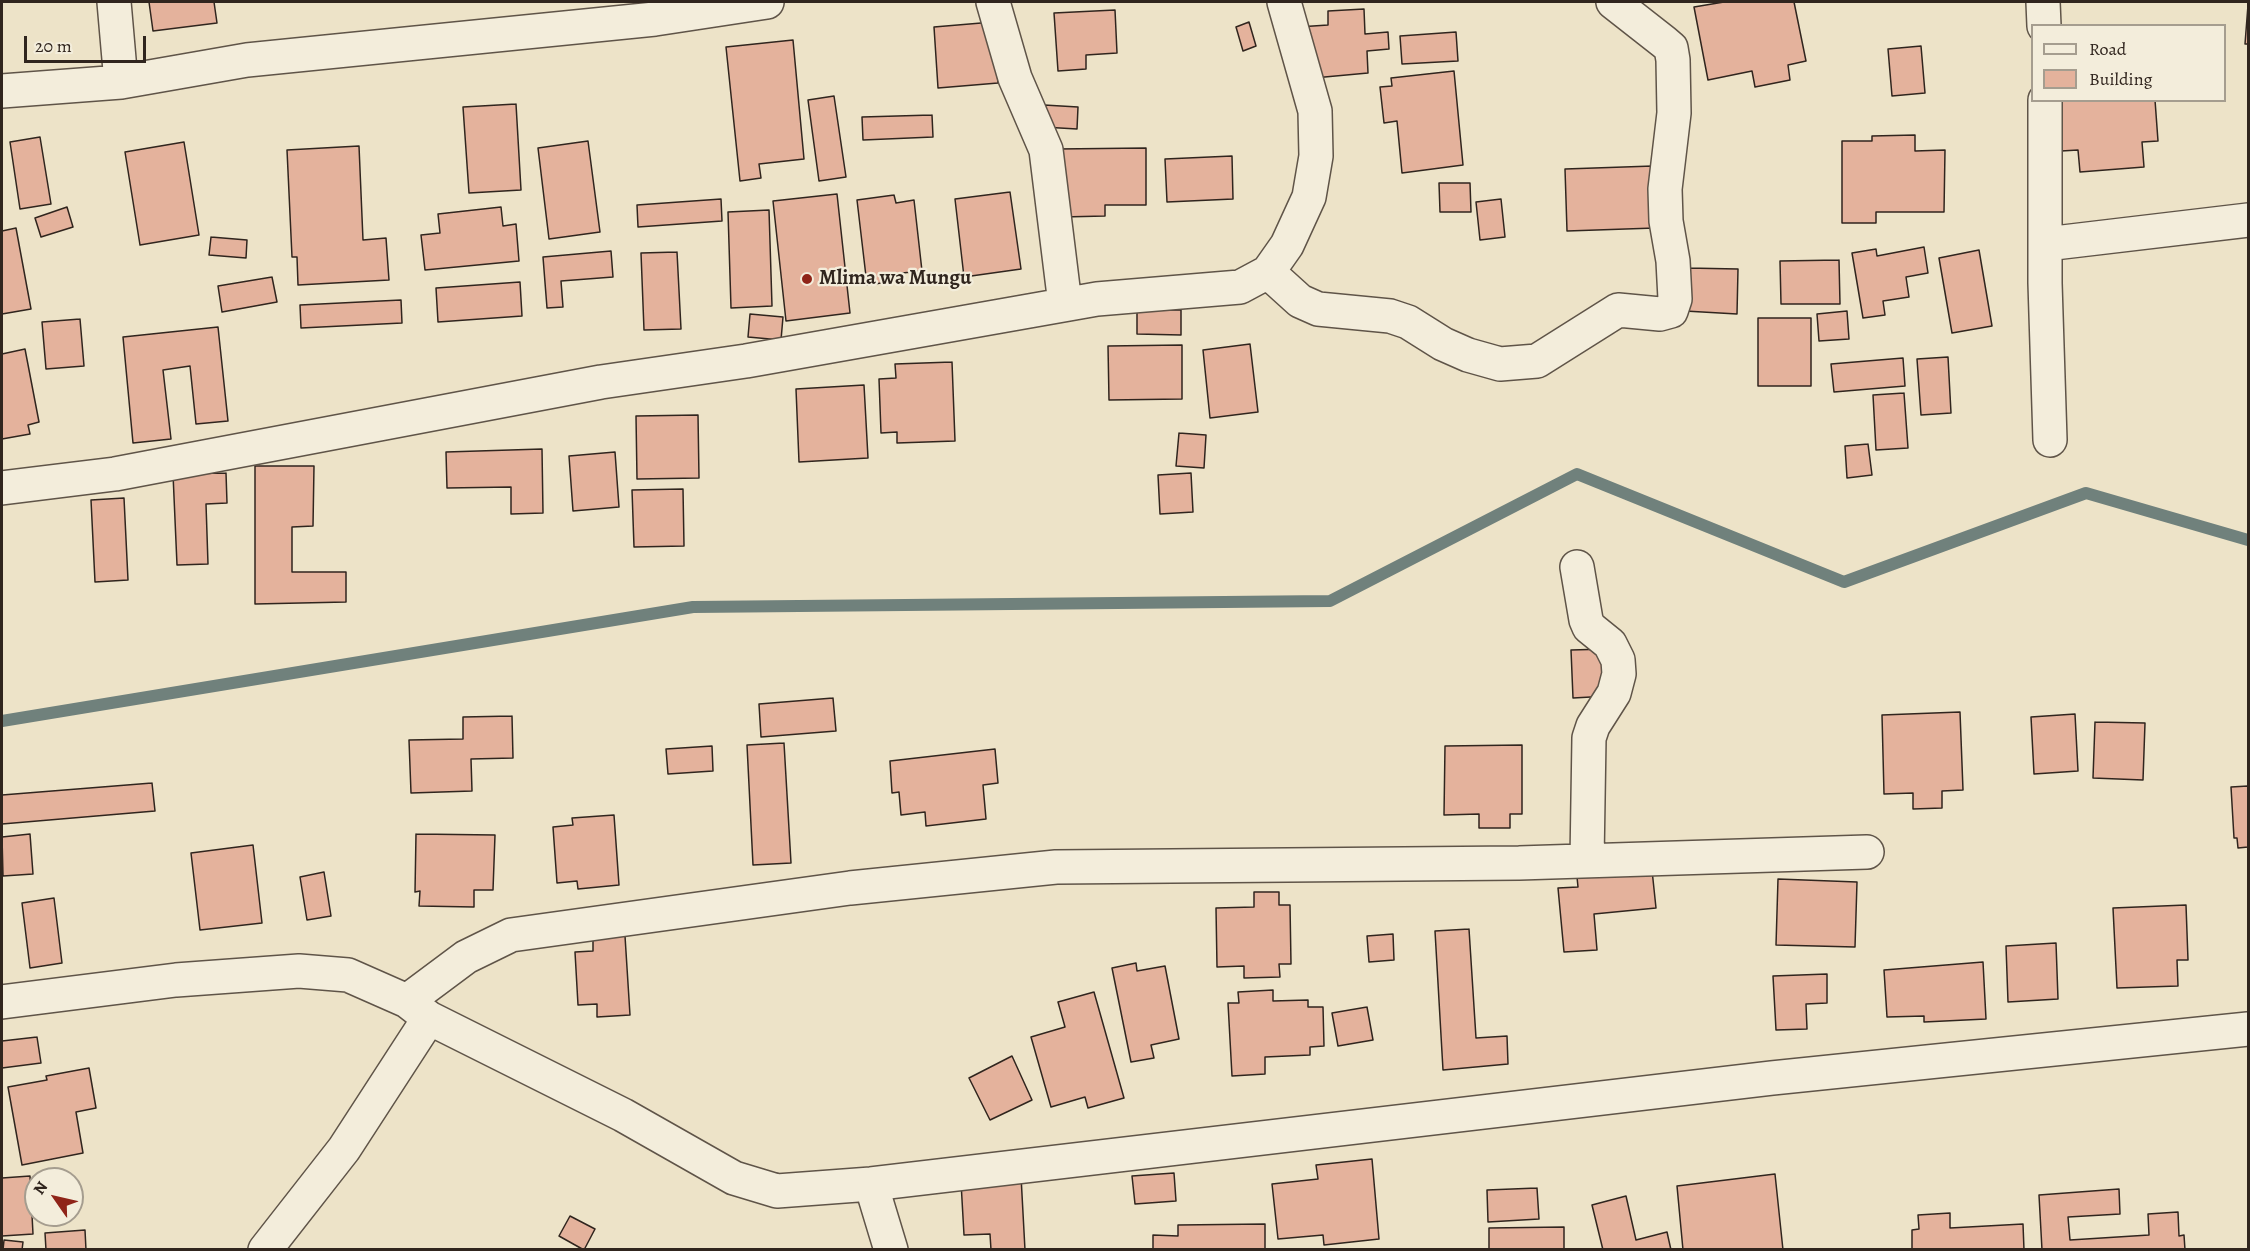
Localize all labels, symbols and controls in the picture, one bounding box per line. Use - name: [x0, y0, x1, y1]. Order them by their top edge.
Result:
- scale bar: [27, 24, 148, 62]
- legend: [2031, 24, 2226, 102]
- text: 20 m: [35, 34, 72, 58]
- text: Road: [2089, 37, 2126, 61]
- text: Building: [2089, 67, 2153, 91]
- place label: Mlima wa Mungu: [819, 266, 971, 292]
- marker: Mlima wa Mungu: [800, 272, 814, 286]
- north arrow: [24, 1167, 84, 1227]
- text: N: [28, 1177, 53, 1199]

